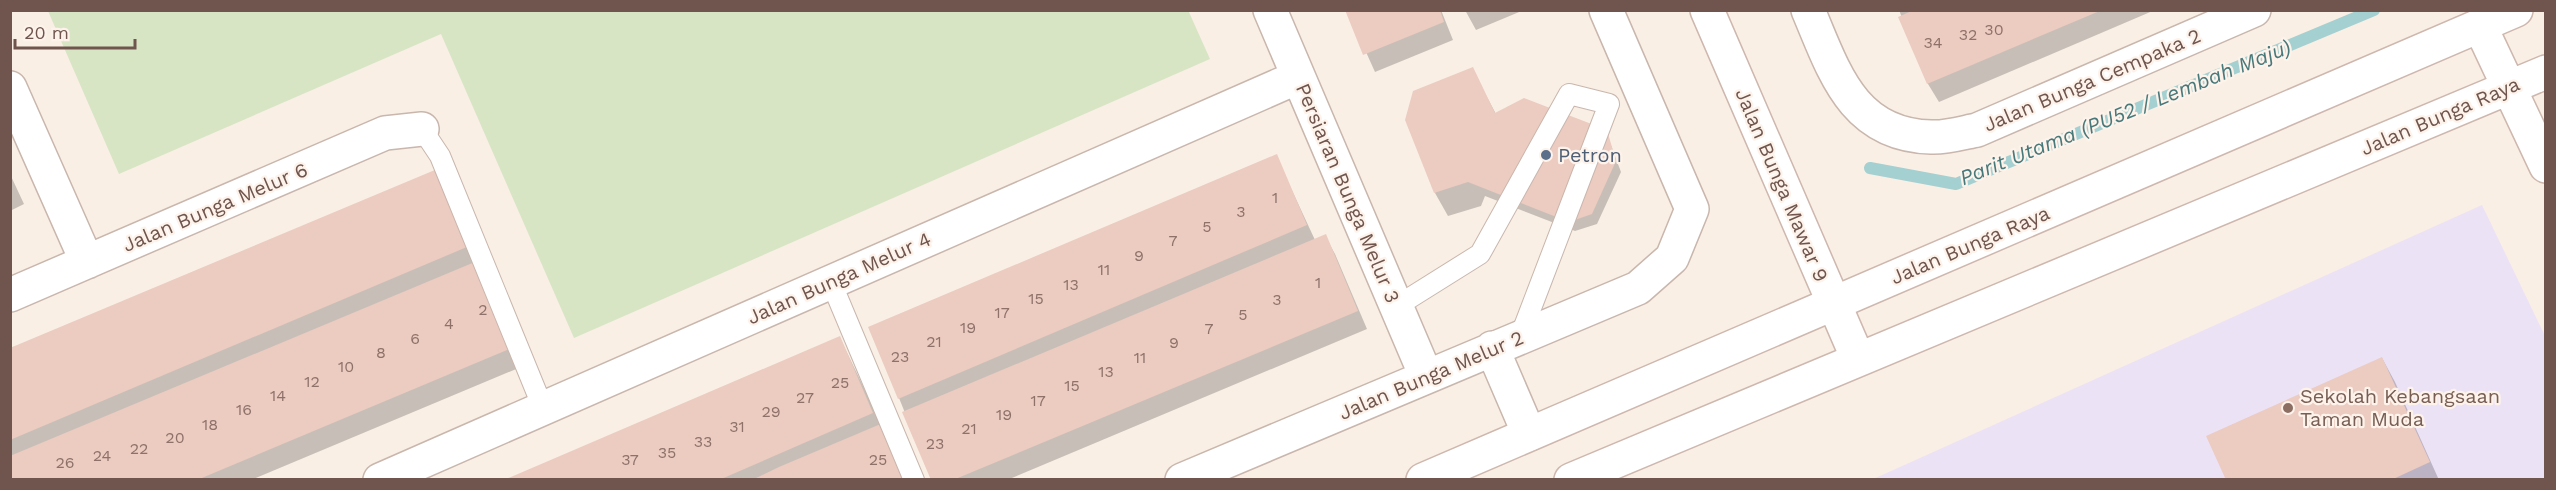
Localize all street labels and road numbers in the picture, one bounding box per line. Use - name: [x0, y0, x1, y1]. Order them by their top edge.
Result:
- street label: Jalan Bunga Cempaka 2: [1980, 23, 2204, 137]
- street label: Jalan Bunga Raya: [2357, 72, 2523, 160]
- street label: Persiaran Bunga Melur 3: [1291, 80, 1405, 306]
- street label: Jalan Bunga Mawar 9: [1730, 85, 1834, 285]
- street label: Jalan Bunga Melur 6: [119, 157, 311, 257]
- street label: Jalan Bunga Raya: [1887, 201, 2053, 289]
- street label: Jalan Bunga Melur 4: [743, 227, 935, 329]
- street label: Jalan Bunga Melur 2: [1335, 325, 1527, 425]

